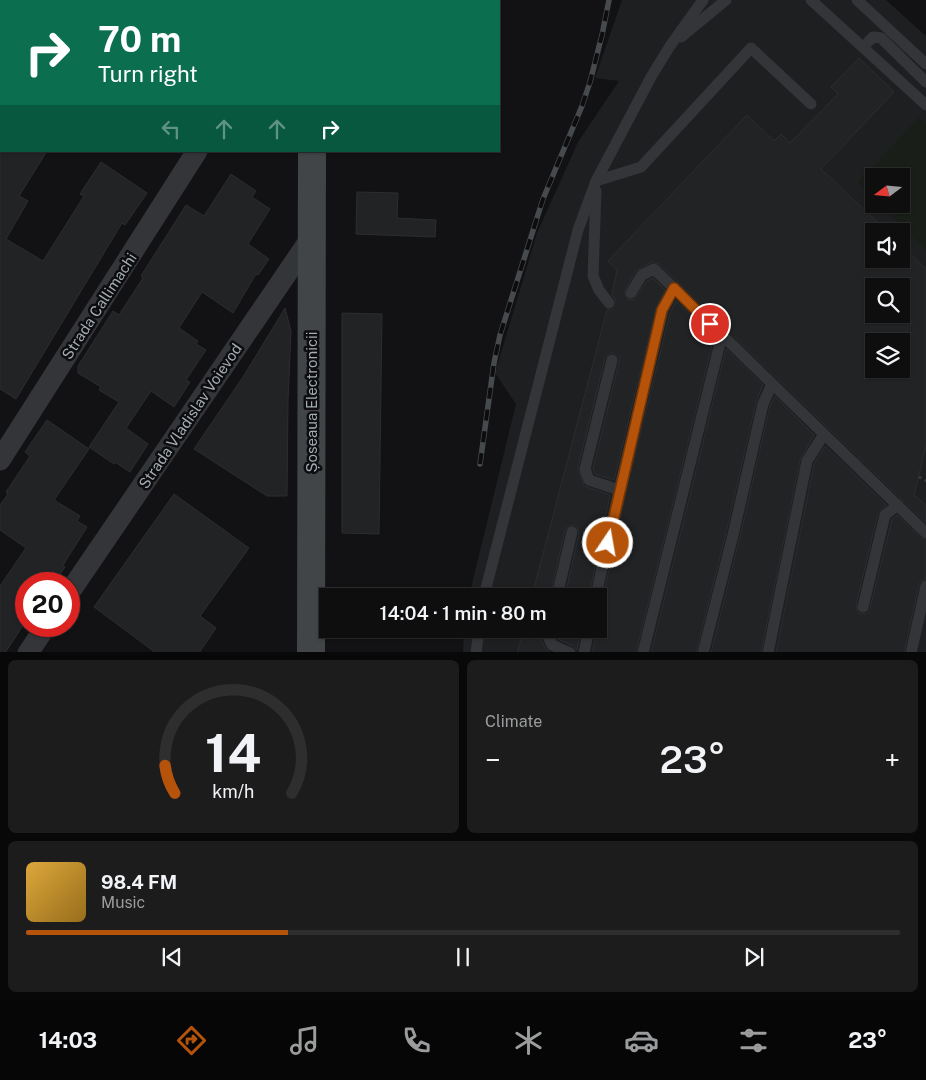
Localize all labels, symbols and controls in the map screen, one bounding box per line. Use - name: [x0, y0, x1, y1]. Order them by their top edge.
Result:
- text: 70 m: [98, 19, 181, 60]
- icon: right: [15, 20, 80, 85]
- text: Turn right: [98, 61, 198, 87]
- icon: left: [157, 115, 185, 143]
- icon: ahead: [210, 115, 238, 143]
- icon: ahead: [263, 115, 291, 143]
- icon: right: [316, 115, 344, 143]
- north arrow: [865, 168, 910, 212]
- map controls: [865, 168, 910, 378]
- button: sound: [865, 223, 910, 268]
- street label: Strada Callimachi: [58, 250, 140, 362]
- button: search: [865, 278, 910, 323]
- pin: [689, 303, 731, 345]
- icon: arrive: [696, 310, 724, 338]
- street label: Șoseaua Electronicii: [303, 332, 320, 473]
- button: layers: [865, 333, 910, 378]
- street label: Strada Vladislav Voievod: [135, 340, 245, 492]
- position arrow: [581, 516, 633, 568]
- speed limit sign: 20: [15, 572, 80, 637]
- text: 14:04 · 1 min · 80 m: [380, 602, 546, 624]
- text: Climate: [485, 712, 542, 731]
- text: 14: [205, 723, 262, 784]
- text: 23°: [660, 737, 725, 782]
- text: −: [485, 743, 501, 776]
- text: +: [884, 743, 900, 776]
- text: km/h: [212, 781, 255, 802]
- text: 98.4 FM: [101, 871, 177, 893]
- text: Music: [101, 893, 145, 912]
- icon: previous: [158, 943, 186, 971]
- icon: pause: [449, 943, 477, 971]
- icon: next: [740, 943, 768, 971]
- icon: directions: [174, 1023, 209, 1058]
- icon: music: [287, 1023, 322, 1058]
- icon: phone: [399, 1023, 434, 1058]
- icon: climate: [511, 1023, 546, 1058]
- icon: car: [624, 1023, 659, 1058]
- icon: filters: [736, 1023, 771, 1058]
- text: 14:03: [39, 1027, 97, 1053]
- text: 23°: [848, 1027, 887, 1053]

